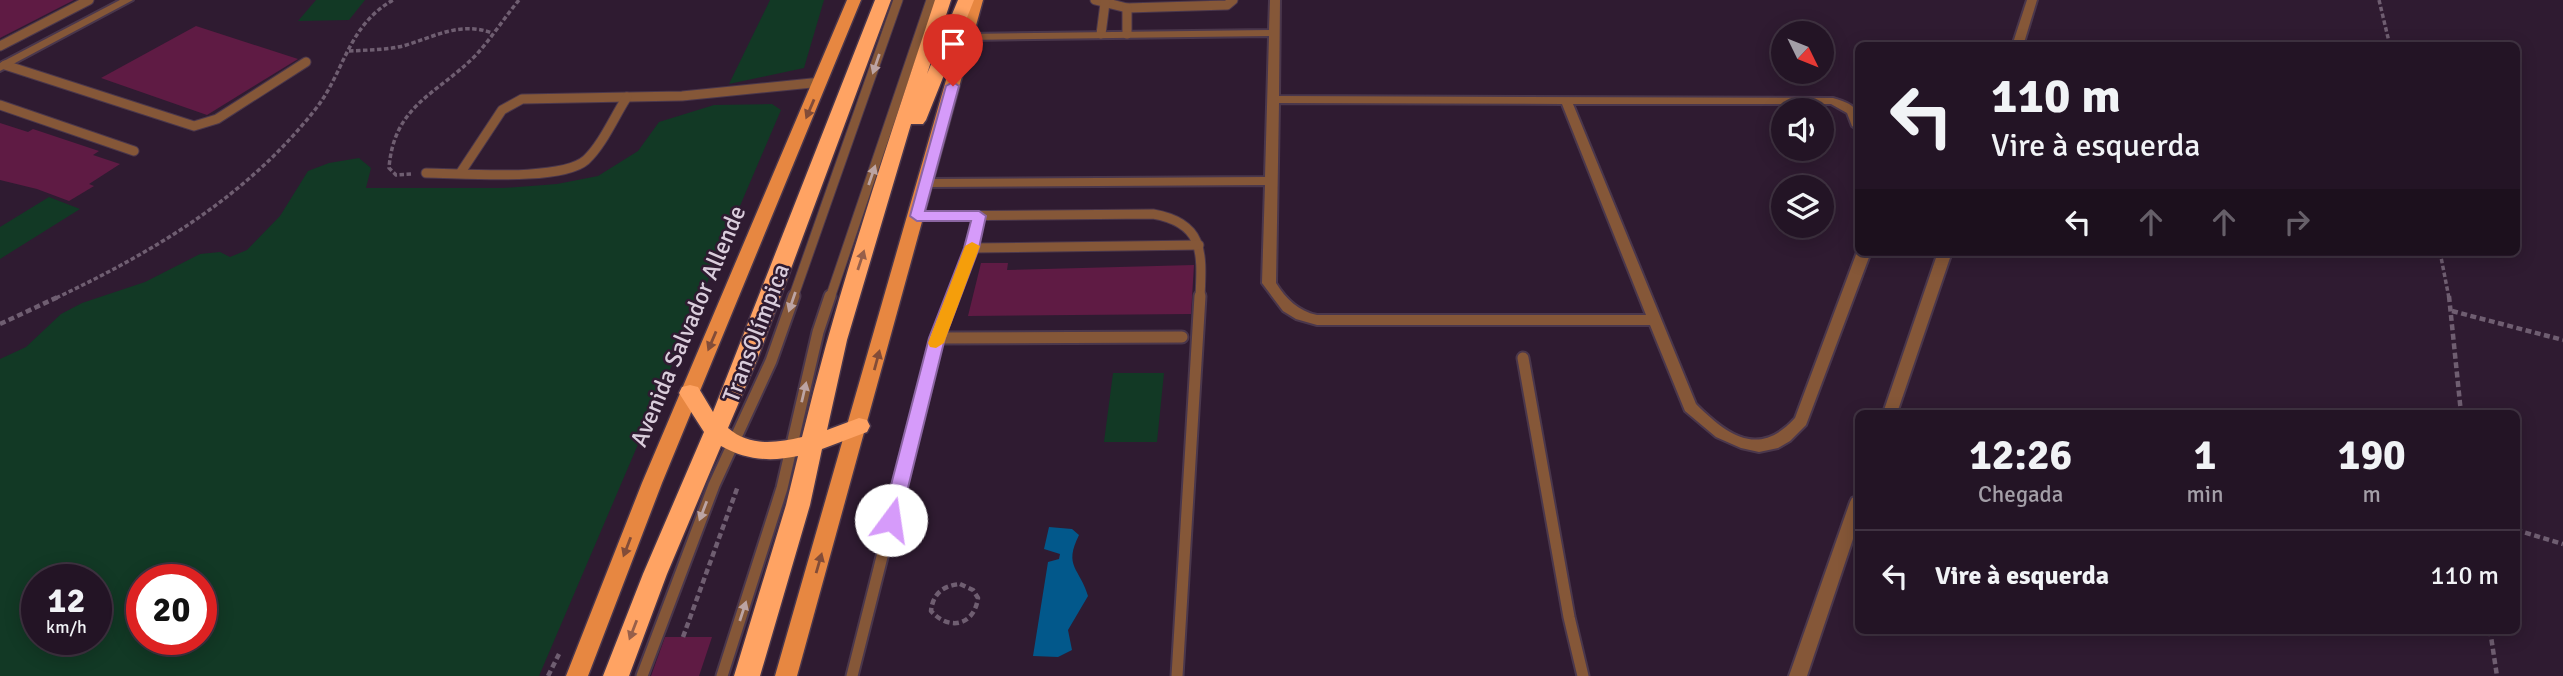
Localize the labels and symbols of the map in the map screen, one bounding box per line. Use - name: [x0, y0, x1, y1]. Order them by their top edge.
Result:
- pin: [923, 14, 983, 86]
- north arrow: [1771, 21, 1834, 84]
- one-way arrow: [870, 54, 881, 75]
- one-way arrow: [805, 99, 816, 120]
- one-way arrow: [867, 165, 878, 186]
- street label: Avenida Salvador Allende: [624, 201, 752, 451]
- one-way arrow: [857, 249, 867, 270]
- street label: TransOlímpica: [716, 259, 796, 407]
- one-way arrow: [786, 292, 797, 313]
- one-way arrow: [706, 331, 718, 351]
- one-way arrow: [872, 349, 883, 371]
- one-way arrow: [798, 381, 809, 403]
- position arrow: [854, 483, 928, 557]
- one-way arrow: [698, 501, 709, 522]
- one-way arrow: [621, 536, 632, 557]
- one-way arrow: [815, 553, 825, 574]
- speed limit sign: 20: [126, 564, 217, 655]
- one-way arrow: [738, 600, 749, 621]
- one-way arrow: [627, 620, 638, 641]

